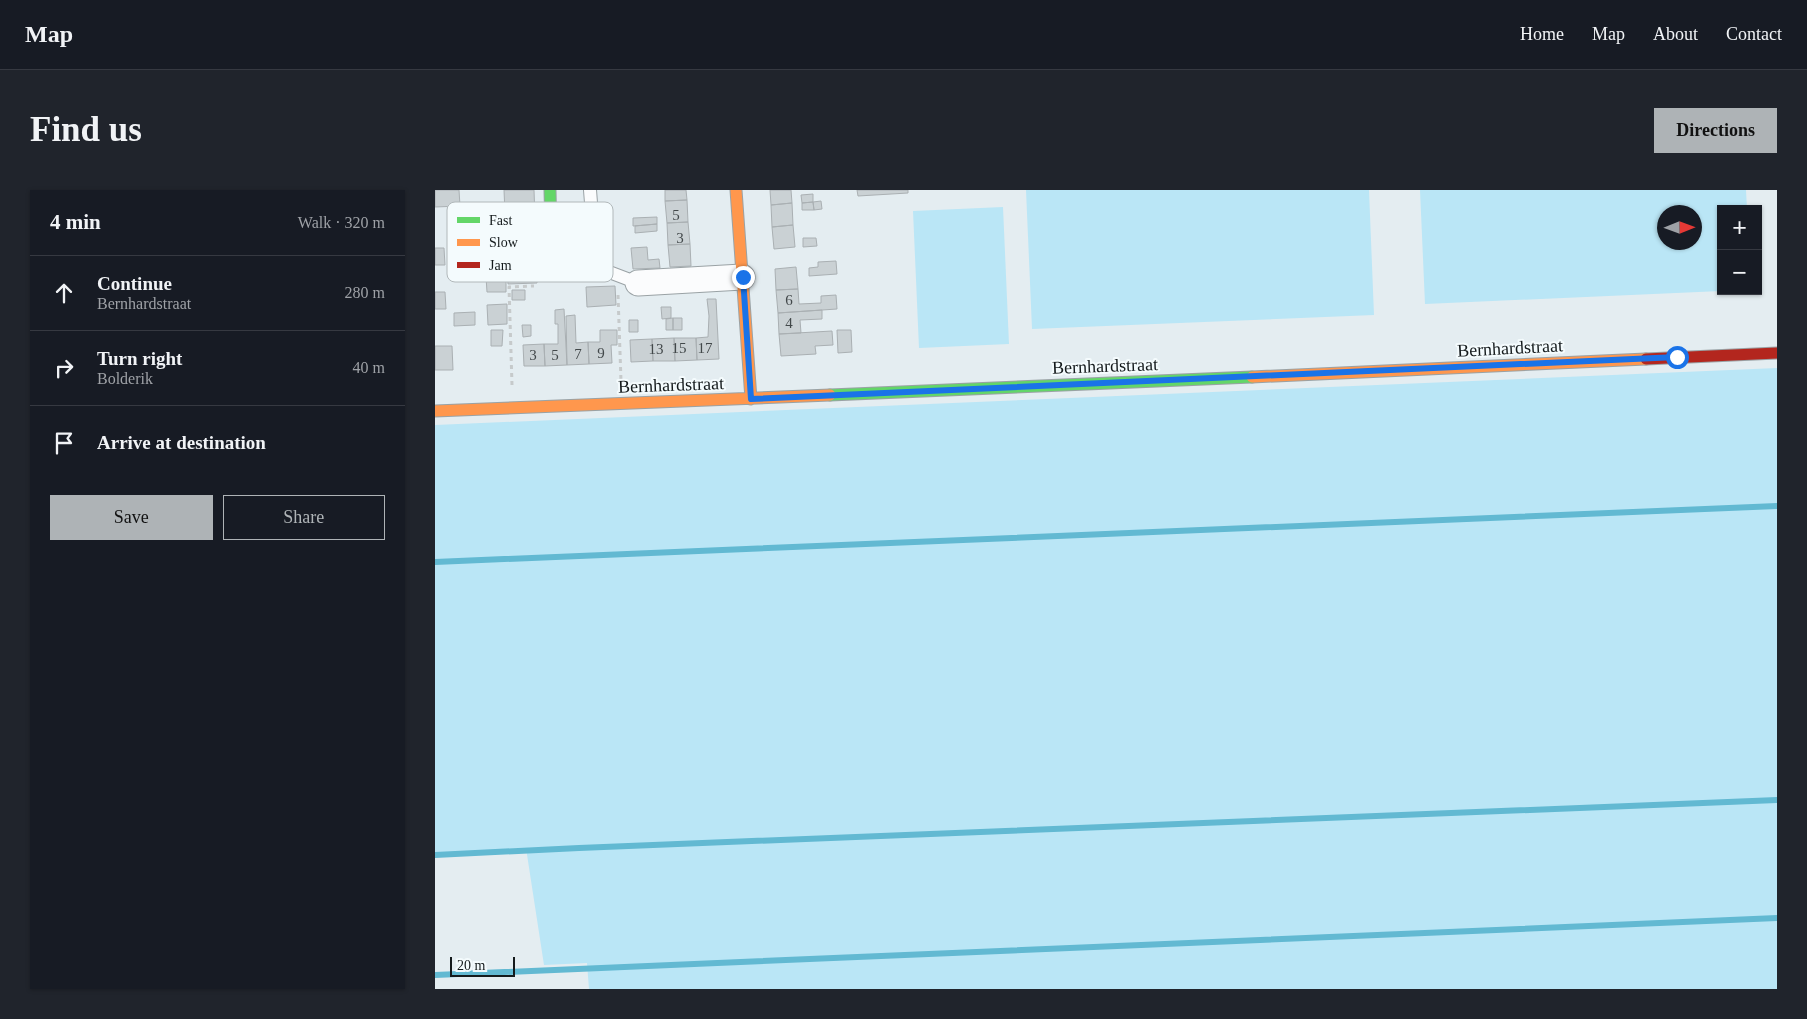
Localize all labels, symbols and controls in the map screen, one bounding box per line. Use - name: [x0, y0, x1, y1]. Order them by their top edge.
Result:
- text: Map: [25, 21, 73, 47]
- text: Home: [1520, 24, 1564, 44]
- text: Map: [1592, 24, 1625, 44]
- text: About: [1653, 24, 1698, 44]
- text: Contact: [1726, 24, 1782, 44]
- button: Directions: [1654, 108, 1777, 153]
- text: Find us: [30, 110, 142, 149]
- legend: [447, 202, 613, 282]
- north arrow: [1657, 205, 1702, 250]
- map controls: [1717, 205, 1762, 295]
- button: +: [1717, 205, 1762, 250]
- house number: 5: [672, 207, 680, 223]
- text: 4 min: [50, 210, 101, 234]
- text: Fast: [489, 213, 512, 228]
- text: Walk · 320 m: [298, 214, 385, 231]
- house number: 3: [676, 230, 684, 246]
- text: Slow: [489, 235, 519, 250]
- button: −: [1717, 250, 1762, 295]
- text: Jam: [489, 258, 512, 273]
- route end: [732, 266, 755, 289]
- text: Continue: [97, 273, 172, 294]
- icon: ahead: [50, 279, 78, 307]
- text: 280 m: [345, 284, 385, 301]
- house number: 6: [785, 292, 793, 308]
- text: Bernhardstraat: [97, 295, 191, 312]
- house number: 4: [785, 315, 793, 331]
- street label: Bernhardstraat: [1457, 335, 1563, 361]
- house number: 15: [672, 340, 687, 356]
- house number: 17: [698, 340, 713, 356]
- house number: 13: [649, 341, 664, 357]
- house number: 9: [597, 345, 605, 361]
- house number: 7: [574, 346, 582, 362]
- route start: [1666, 346, 1689, 369]
- house number: 3: [529, 347, 537, 363]
- house number: 5: [551, 347, 559, 363]
- text: Turn right: [97, 348, 182, 369]
- icon: right: [50, 354, 78, 382]
- street label: Bernhardstraat: [1052, 354, 1158, 378]
- text: 40 m: [353, 359, 385, 376]
- text: Bolderik: [97, 370, 153, 387]
- street label: Bernhardstraat: [618, 373, 724, 397]
- icon: arrive: [50, 429, 78, 457]
- text: Arrive at destination: [97, 432, 266, 453]
- button: Save: [50, 495, 213, 540]
- button: Share: [223, 495, 385, 540]
- scale bar: [450, 954, 515, 977]
- text: 20 m: [457, 958, 485, 973]

